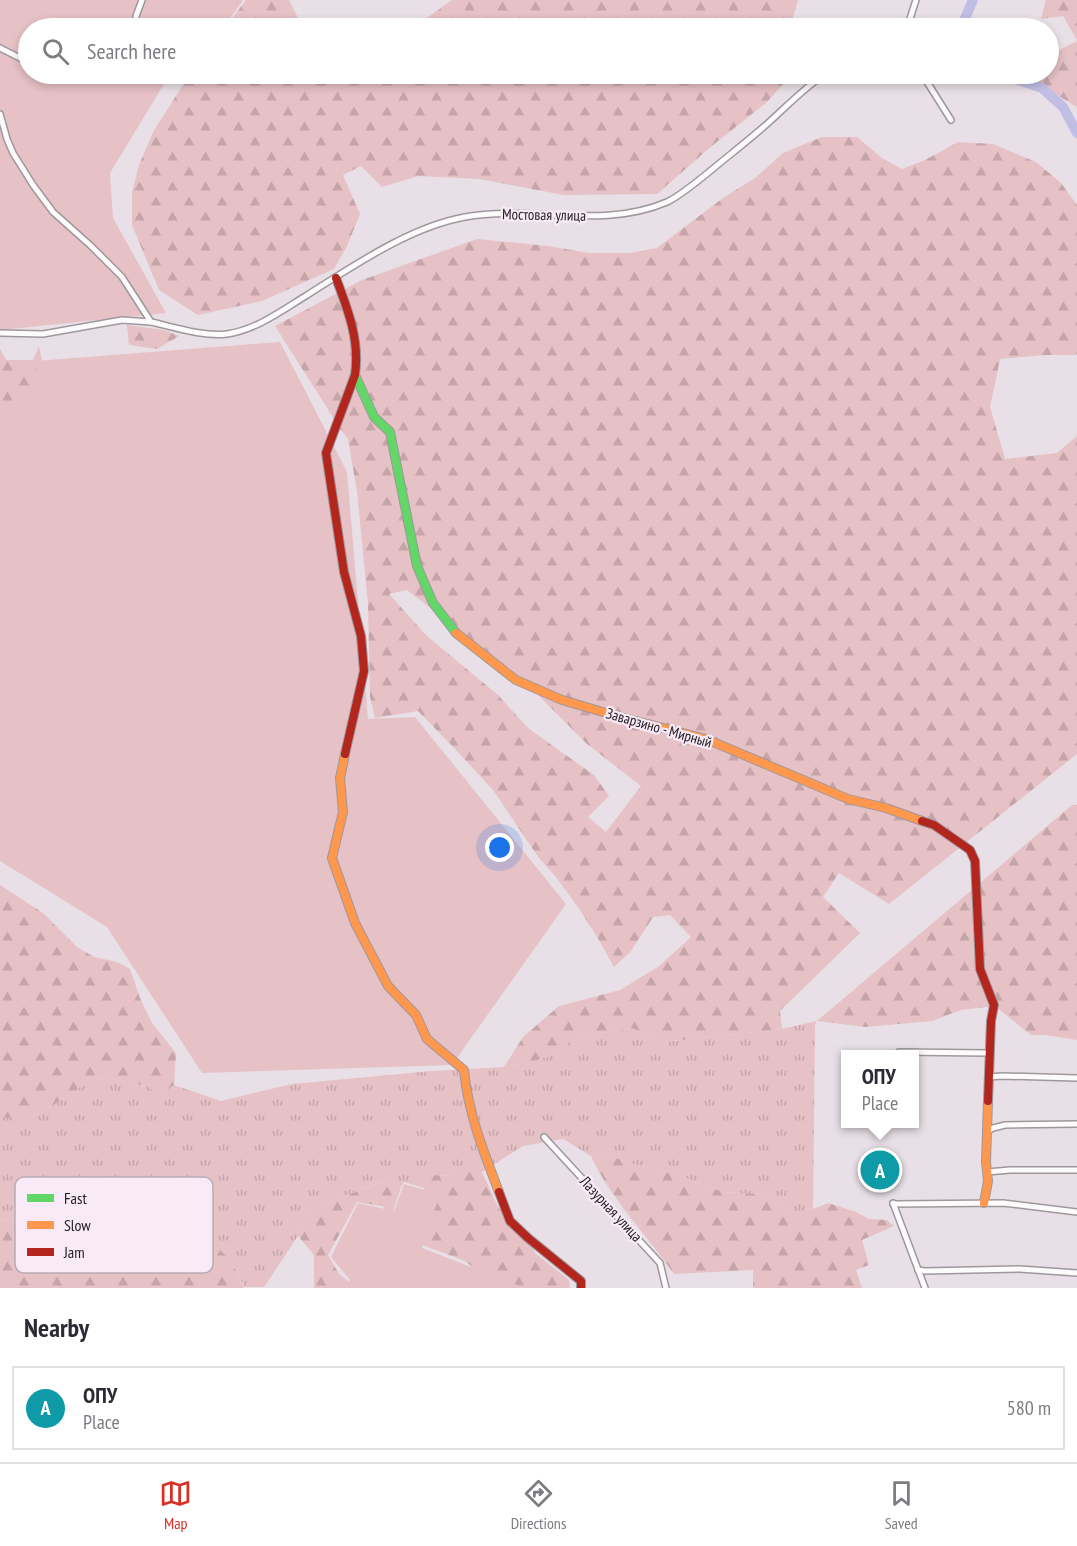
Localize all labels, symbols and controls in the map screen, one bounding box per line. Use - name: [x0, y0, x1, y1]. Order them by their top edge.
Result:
- search box: [18, 18, 1059, 84]
- icon: search: [39, 35, 72, 68]
- text: Search here: [87, 37, 176, 65]
- street label: Мостовая улица: [502, 204, 586, 225]
- street label: Заварзино - Мирный: [604, 703, 714, 752]
- your location: [485, 833, 514, 862]
- popup: [841, 1050, 919, 1128]
- text: ОПУ: [862, 1062, 896, 1090]
- text: Place: [862, 1090, 898, 1116]
- pin: A: [860, 1148, 900, 1192]
- street label: Лазурная улица: [575, 1171, 647, 1246]
- legend: [15, 1177, 213, 1273]
- text: Fast: [64, 1188, 87, 1208]
- text: Slow: [64, 1215, 91, 1235]
- text: Jam: [63, 1242, 85, 1262]
- text: Nearby: [24, 1311, 89, 1344]
- text: ОПУ: [83, 1381, 117, 1409]
- text: A: [40, 1395, 51, 1421]
- text: 580 m: [1007, 1395, 1051, 1421]
- text: Place: [83, 1409, 120, 1435]
- tab: Map: [159, 1477, 192, 1533]
- tab: Directions: [511, 1477, 566, 1533]
- tab: Saved: [885, 1477, 918, 1533]

